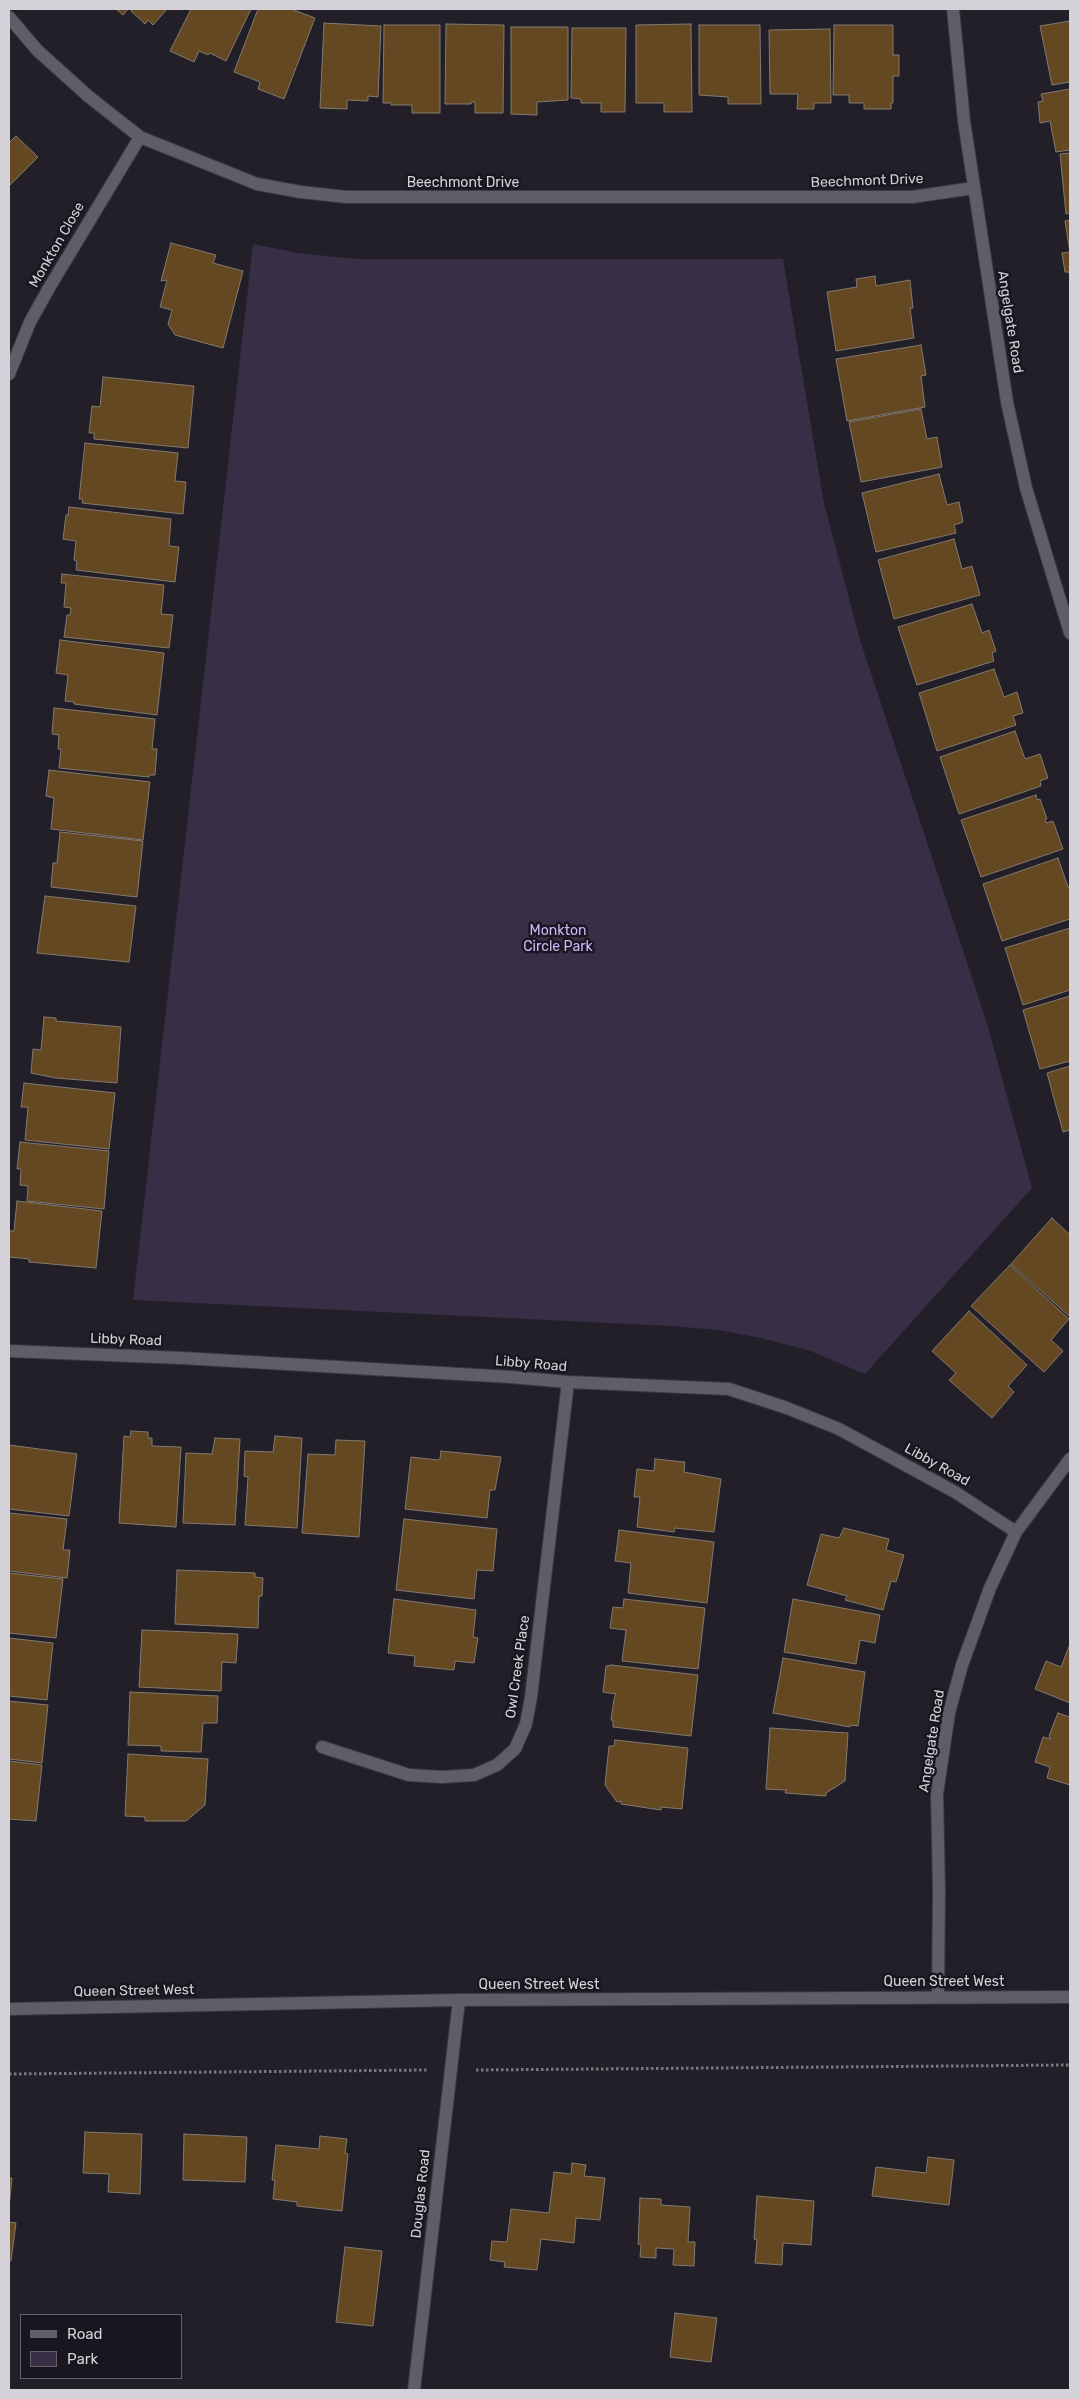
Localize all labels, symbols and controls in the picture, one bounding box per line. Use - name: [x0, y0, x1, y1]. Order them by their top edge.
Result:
- street label: Beechmont Drive: [810, 171, 924, 191]
- street label: Beechmont Drive: [407, 175, 519, 191]
- street label: Monkton Close: [26, 199, 88, 291]
- street label: Angelgate Road: [994, 270, 1026, 374]
- park label: Monkton Circle Park: [523, 923, 593, 956]
- street label: Libby Road: [90, 1330, 162, 1350]
- street label: Libby Road: [494, 1352, 568, 1376]
- street label: Libby Road: [901, 1440, 973, 1490]
- street label: Owl Creek Place: [502, 1614, 534, 1720]
- street label: Angelgate Road: [916, 1689, 948, 1793]
- street label: Queen Street West: [884, 1974, 1004, 1990]
- street label: Queen Street West: [479, 1977, 599, 1993]
- street label: Queen Street West: [73, 1982, 195, 2000]
- street label: Douglas Road: [408, 2149, 434, 2239]
- legend: [20, 2314, 182, 2379]
- text: Road: [67, 2325, 103, 2343]
- text: Park: [67, 2350, 98, 2368]

